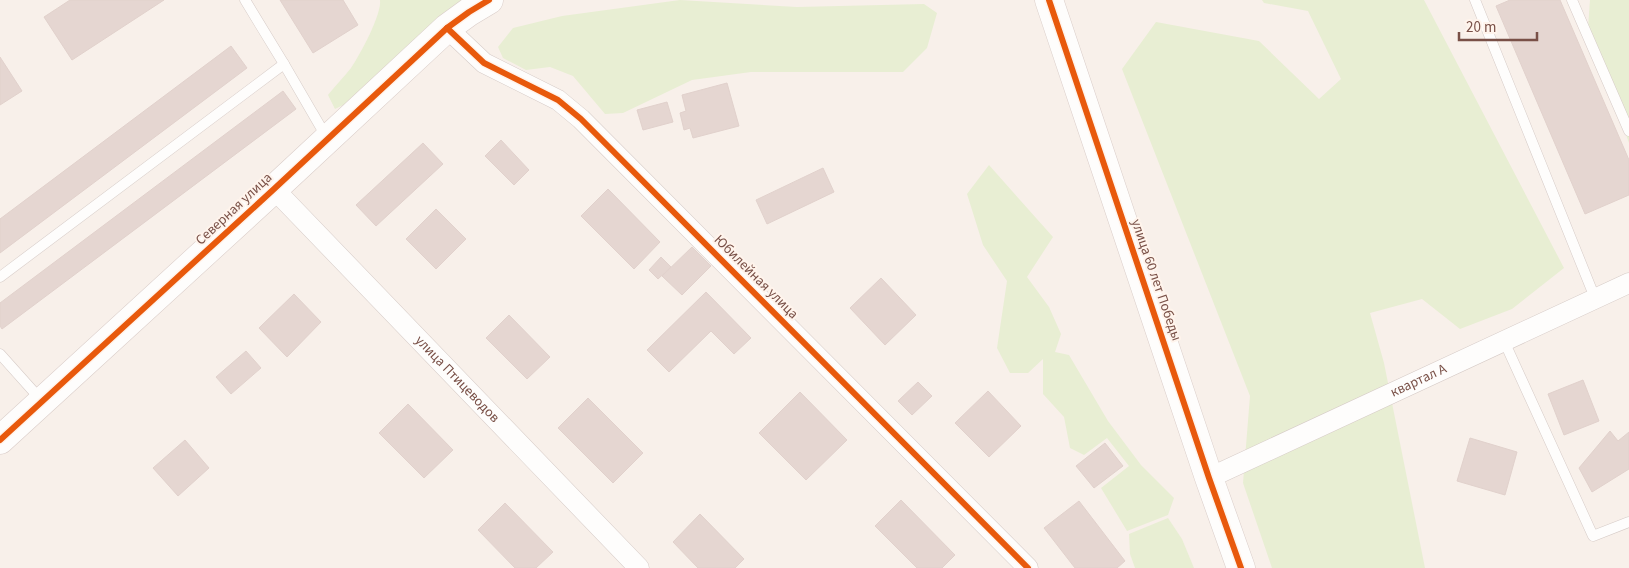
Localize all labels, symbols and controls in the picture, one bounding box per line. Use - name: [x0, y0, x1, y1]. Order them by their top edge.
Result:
- scale bar: [1459, 10, 1536, 42]
- text: 20 m: [1466, 17, 1496, 38]
- street label: Северная улица: [191, 168, 277, 250]
- street label: улица 60 лет Победы: [1126, 216, 1186, 344]
- street label: Юбилейная улица: [709, 230, 803, 324]
- street label: улица Птицеводов: [410, 331, 504, 427]
- street label: квартал А: [1387, 359, 1450, 402]

